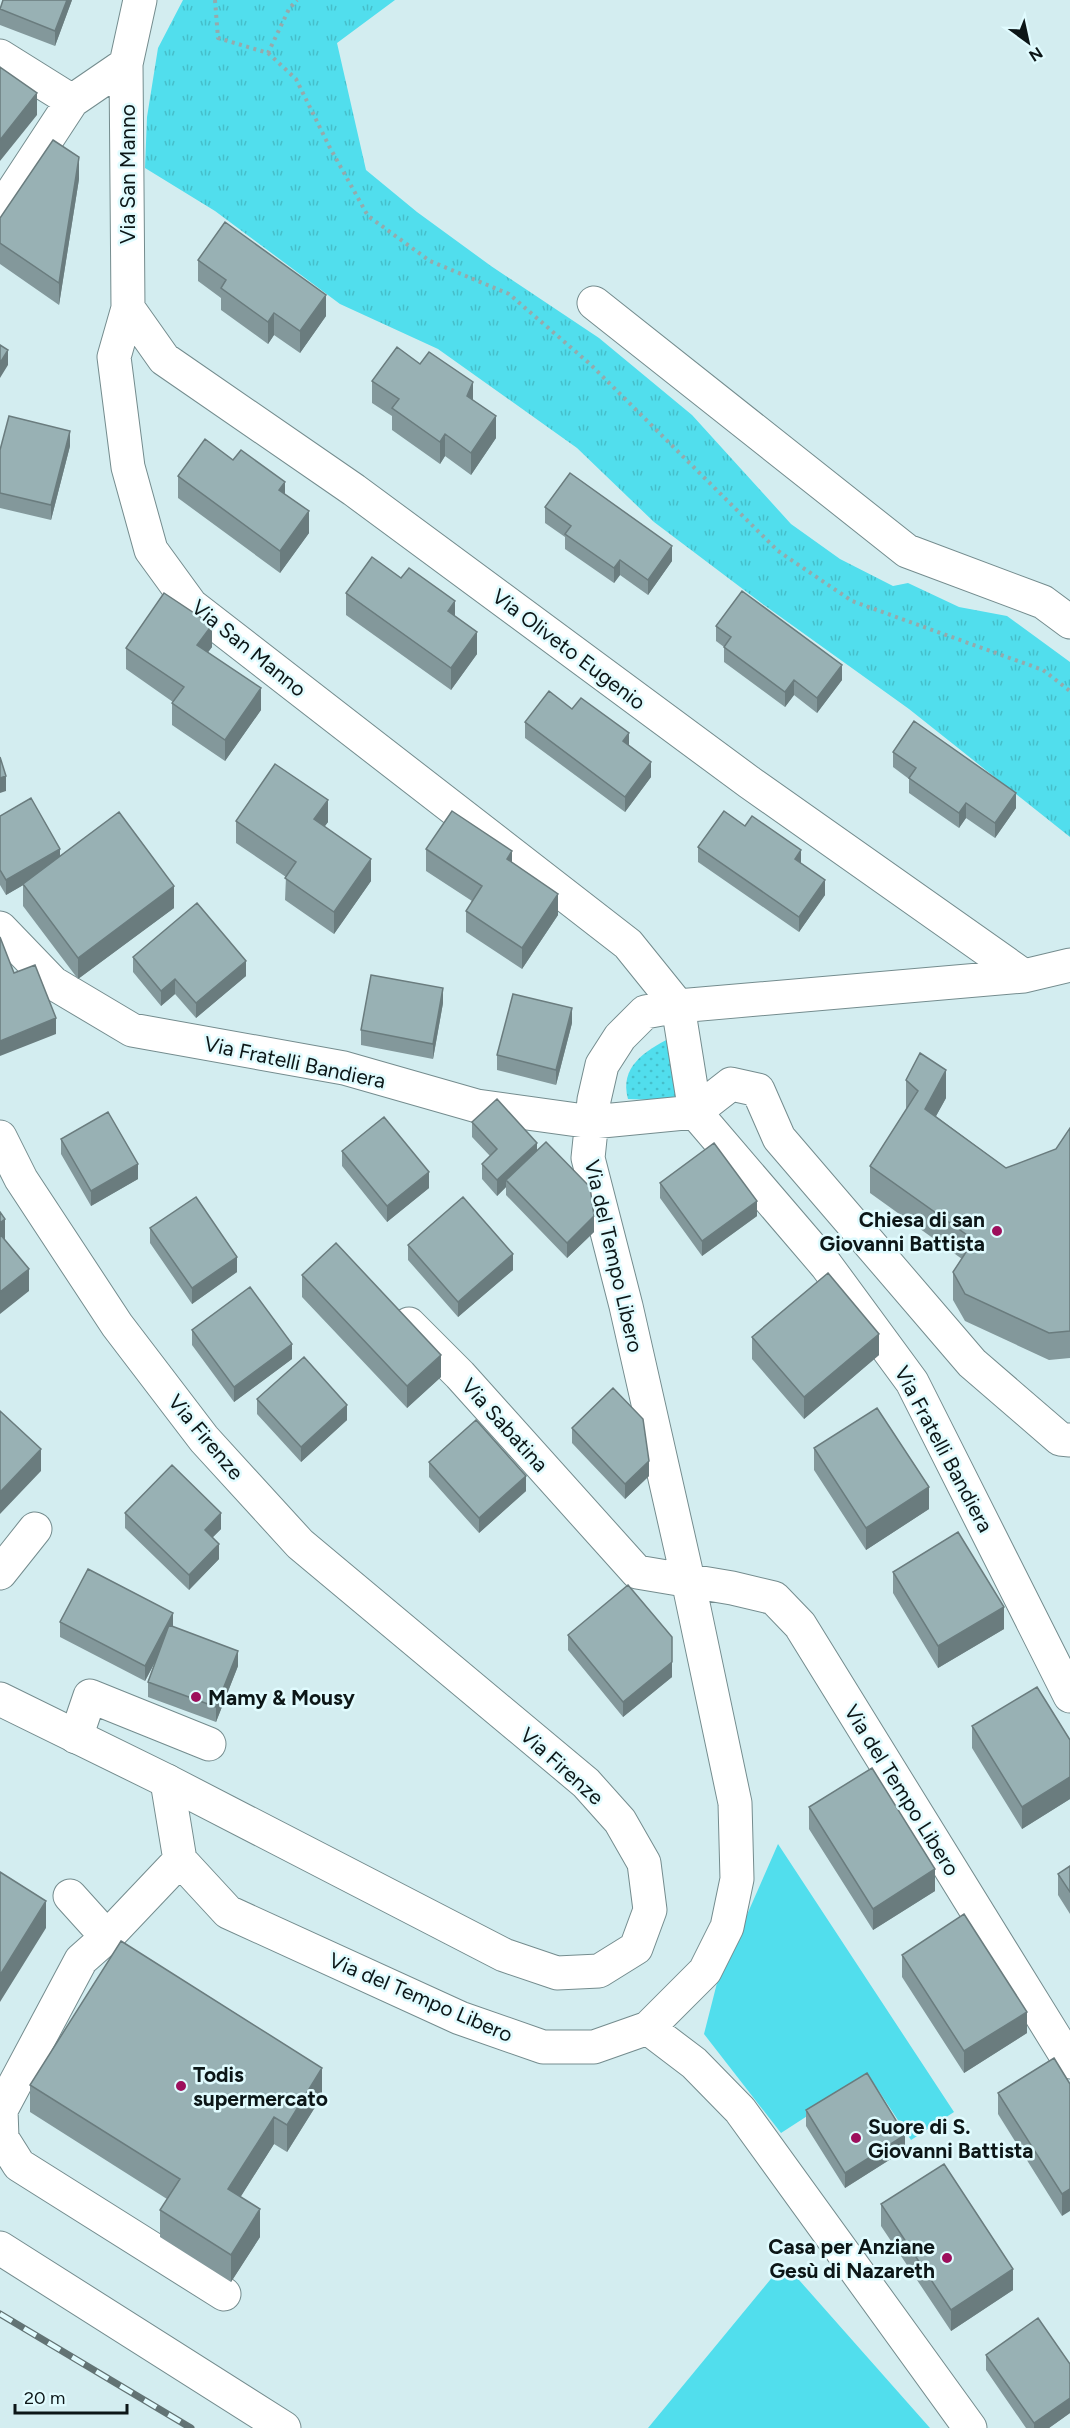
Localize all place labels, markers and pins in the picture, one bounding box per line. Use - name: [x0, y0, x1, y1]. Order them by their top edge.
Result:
- place label: Chiesa di san Giovanni Battista: [820, 1207, 985, 1256]
- marker: Chiesa di san Giovanni Battista: [990, 1224, 1004, 1238]
- place label: Mamy & Mousy: [208, 1685, 356, 1710]
- marker: Mamy & Mousy: [189, 1690, 203, 1704]
- place label: Todis supermercato: [193, 2062, 328, 2111]
- marker: Todis supermercato: [174, 2079, 188, 2093]
- place label: Suore di S. Giovanni Battista: [868, 2114, 1033, 2163]
- marker: Suore di S. Giovanni Battista: [849, 2131, 863, 2145]
- place label: Casa per Anziane Gesù di Nazareth: [768, 2234, 935, 2283]
- marker: Casa per Anziane Gesù di Nazareth: [940, 2251, 954, 2265]

